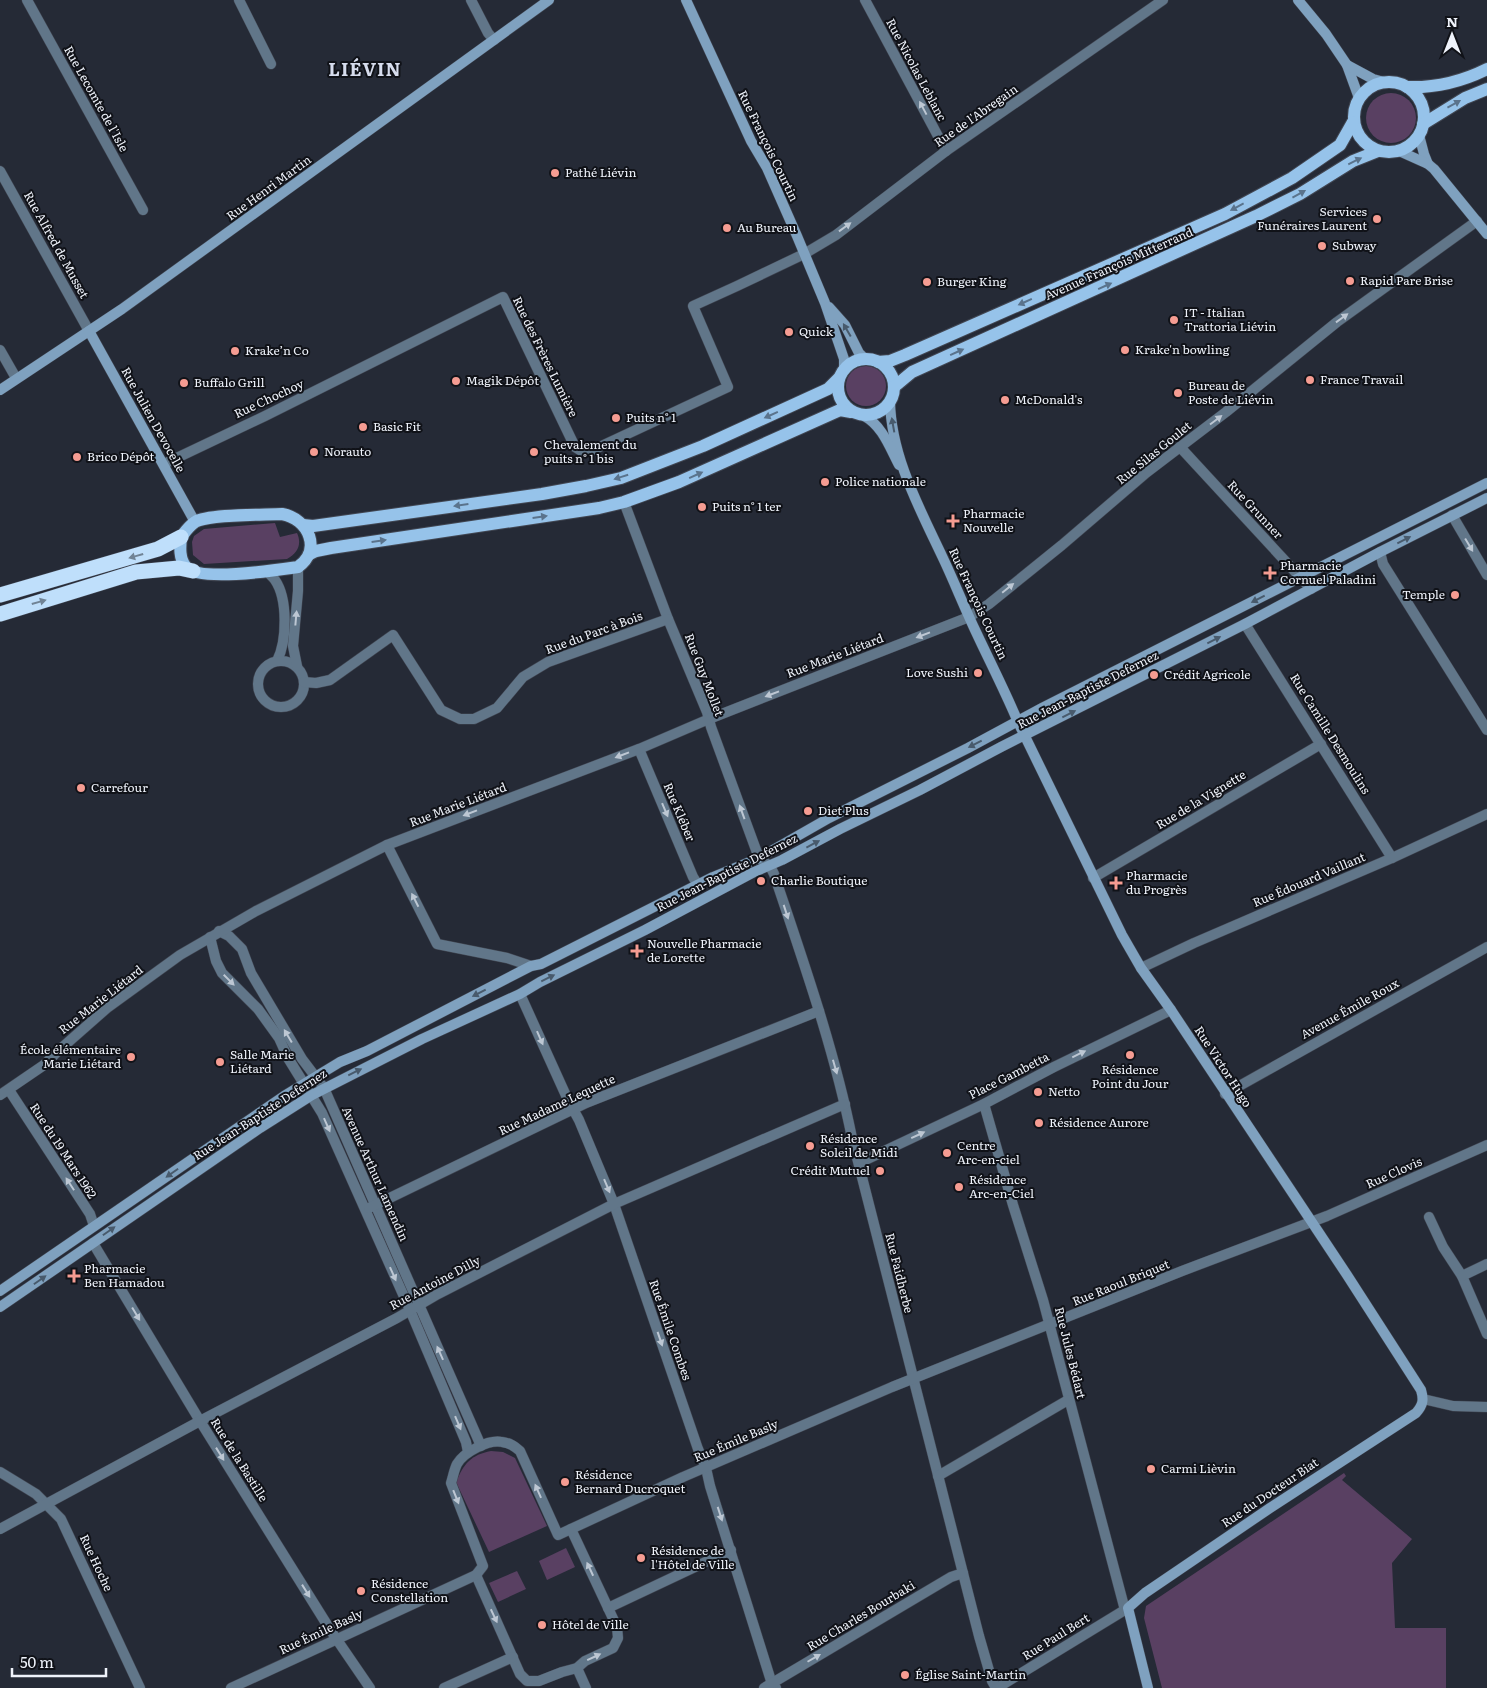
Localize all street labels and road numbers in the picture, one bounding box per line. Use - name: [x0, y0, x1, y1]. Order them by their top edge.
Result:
- street label: Rue Nicolas Leblanc: [882, 15, 952, 124]
- street label: Rue Lecomte de l'Isle: [60, 42, 134, 155]
- street label: Rue de l'Abregain: [930, 80, 1021, 151]
- street label: Rue François Courtin: [734, 87, 804, 204]
- street label: Rue Henri Martin: [222, 150, 315, 224]
- street label: Rue Alfred de Musset: [20, 188, 94, 302]
- street label: Avenue François Mitterrand: [1042, 222, 1196, 304]
- street label: Rue des Frères Lumière: [509, 293, 583, 420]
- street label: Rue Julien Devocelle: [117, 364, 190, 475]
- street label: Rue Chochoy: [231, 374, 306, 422]
- street label: Rue Silas Goulet: [1112, 416, 1195, 488]
- street label: Rue Grunner: [1224, 476, 1288, 543]
- street label: Rue François Courtin: [945, 545, 1013, 663]
- street label: Rue du Parc à Bois: [543, 606, 645, 658]
- street label: Rue Marie Liétard: [784, 628, 886, 682]
- street label: Rue Guy Mollet: [681, 631, 729, 719]
- street label: Rue Jean-Baptiste Defernez: [1014, 646, 1161, 733]
- street label: Rue Camille Desmoulins: [1286, 670, 1376, 798]
- street label: Rue de la Vignette: [1152, 765, 1249, 833]
- street label: Rue Marie Liétard: [407, 777, 509, 831]
- street label: Rue Kléber: [659, 779, 700, 844]
- street label: Rue Jean-Baptiste Defernez: [653, 829, 800, 916]
- street label: Rue Édouard Vaillant: [1249, 847, 1368, 911]
- street label: Rue Marie Liétard: [54, 960, 147, 1038]
- street label: Avenue Émile Roux: [1297, 973, 1402, 1043]
- street label: Rue Victor Hugo: [1191, 1022, 1257, 1111]
- street label: Place Gambetta: [965, 1047, 1052, 1103]
- street label: Rue Jean-Baptiste Defernez: [189, 1064, 330, 1164]
- street label: Rue Madame Lequette: [495, 1069, 618, 1139]
- street label: Rue du 19 Mars 1962: [26, 1099, 101, 1202]
- street label: Avenue Arthur Lamendin: [338, 1103, 414, 1244]
- street label: Rue Clovis: [1363, 1151, 1425, 1193]
- street label: Rue Faidherbe: [881, 1231, 919, 1315]
- street label: Rue Antoine Dilly: [386, 1251, 483, 1314]
- street label: Rue Raoul Briquet: [1069, 1254, 1172, 1310]
- street label: Rue Émile Combes: [645, 1277, 697, 1383]
- street label: Rue Jules Bédart: [1051, 1305, 1091, 1401]
- street label: Rue de la Bastille: [207, 1414, 273, 1505]
- street label: Rue Émile Basly: [690, 1414, 781, 1466]
- street label: Rue du Docteur Biat: [1217, 1453, 1322, 1531]
- street label: Rue Hoche: [76, 1531, 118, 1594]
- street label: Rue Charles Bourbaki: [803, 1576, 918, 1655]
- street label: Rue Émile Basly: [276, 1604, 365, 1658]
- street label: Rue Paul Bert: [1018, 1608, 1093, 1664]

